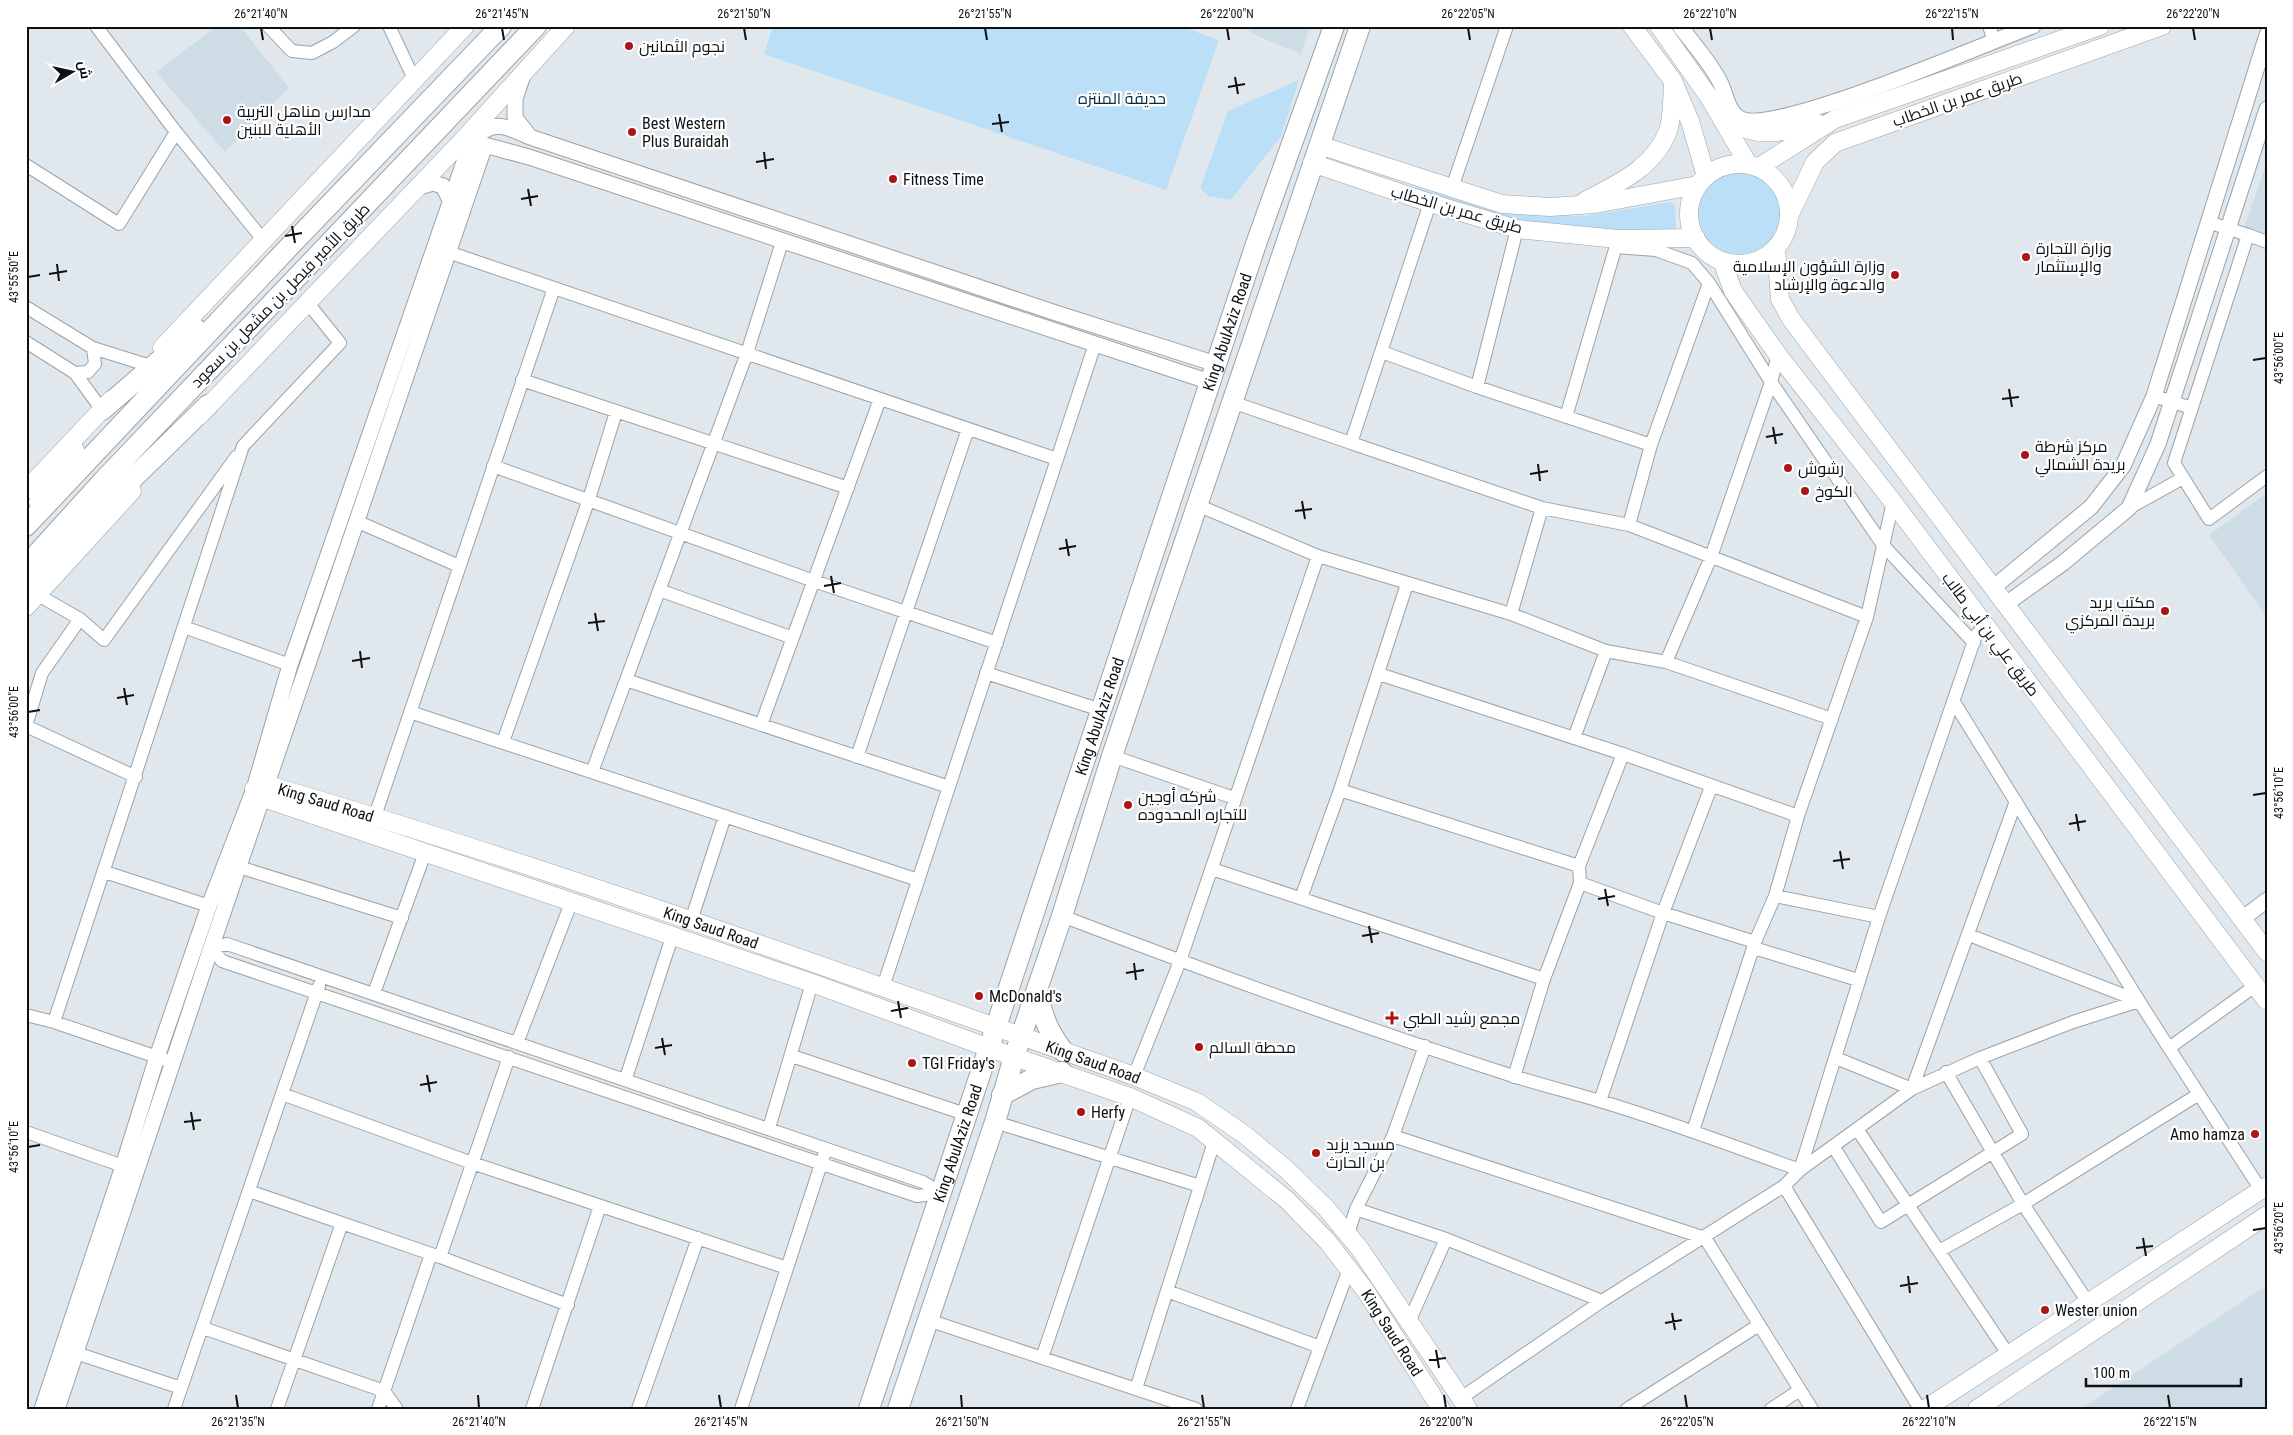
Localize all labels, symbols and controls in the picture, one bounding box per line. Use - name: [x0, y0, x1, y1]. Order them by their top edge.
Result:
- text: 26°21'40"N: [234, 7, 288, 21]
- text: 26°21'45"N: [475, 7, 529, 21]
- text: 26°21'50"N: [717, 7, 771, 21]
- text: 26°21'55"N: [958, 7, 1012, 21]
- text: 26°22'00"N: [1200, 7, 1254, 21]
- text: 26°22'05"N: [1441, 7, 1495, 21]
- text: 26°22'10"N: [1683, 7, 1737, 21]
- text: 26°22'15"N: [1925, 7, 1979, 21]
- text: 26°22'20"N: [2166, 7, 2220, 21]
- place label: نجوم الثمانين: [639, 37, 725, 58]
- marker: نجوم الثمانين: [623, 40, 635, 52]
- north arrow: [48, 48, 98, 98]
- text: ش: [75, 60, 94, 80]
- street label: طريق عمر بن الخطاب: [1890, 68, 2025, 132]
- park label: حديقة المنتزه: [1078, 89, 1166, 108]
- place label: مدارس مناهل التربية الأهلية للبنين: [237, 102, 371, 140]
- marker: مدارس مناهل التربية الأهلية للبنين: [221, 114, 233, 126]
- place label: Best Western Plus Buraidah: [642, 114, 729, 151]
- marker: Best Western Plus Buraidah: [626, 126, 638, 138]
- place label: Fitness Time: [903, 170, 984, 189]
- marker: Fitness Time: [887, 173, 899, 185]
- street label: طريق عمر بن الخطاب: [1389, 182, 1525, 238]
- street label: طريق الأمير فيصل بن مشعل بن سعود: [187, 199, 374, 392]
- place label: وزارة التجارة والإستثمار: [2035, 239, 2112, 276]
- text: 43°55'50"E: [7, 251, 21, 303]
- marker: وزارة التجارة والإستثمار: [2020, 251, 2032, 263]
- place label: وزارة الشؤون الإسلامية والدعوة والإرشاد: [1733, 257, 1885, 294]
- marker: وزارة الشؤون الإسلامية والدعوة والإرشاد: [1889, 269, 1901, 281]
- street label: King AbulAziz Road: [1199, 271, 1256, 393]
- text: 43°56'00"E: [2272, 332, 2286, 384]
- place label: مركز شرطة بريدة الشمالي: [2035, 437, 2126, 478]
- marker: مركز شرطة بريدة الشمالي: [2019, 449, 2031, 461]
- place label: رشوش: [1798, 459, 1844, 479]
- marker: رشوش: [1782, 462, 1794, 474]
- place label: الكوخ: [1815, 482, 1853, 503]
- marker: الكوخ: [1799, 485, 1811, 497]
- street label: طريق علي بن أبي طالب: [1935, 569, 2043, 702]
- place label: مكتب بريد بريدة المركزي: [2065, 593, 2155, 634]
- marker: مكتب بريد بريدة المركزي: [2159, 605, 2171, 617]
- street label: King AbulAziz Road: [1071, 655, 1128, 778]
- text: 43°56'00"E: [7, 686, 21, 738]
- text: 43°56'10"E: [2272, 767, 2286, 819]
- street label: King Saud Road: [276, 779, 376, 826]
- place label: شركه أوجين للتجاره المحدوده: [1138, 787, 1247, 824]
- marker: شركه أوجين للتجاره المحدوده: [1122, 799, 1134, 811]
- street label: King Saud Road: [661, 903, 761, 953]
- place label: McDonald's: [989, 987, 1062, 1006]
- marker: McDonald's: [973, 990, 985, 1002]
- place label: مجمع رشيد الطبي: [1403, 1009, 1520, 1032]
- marker: مجمع رشيد الطبي: [1385, 1011, 1399, 1025]
- street label: King Saud Road: [1043, 1037, 1143, 1088]
- place label: محطة السالم: [1209, 1038, 1296, 1059]
- marker: محطة السالم: [1193, 1041, 1205, 1053]
- place label: TGI Friday's: [922, 1054, 995, 1073]
- marker: TGI Friday's: [906, 1057, 918, 1069]
- street label: King AbulAziz Road: [929, 1082, 986, 1205]
- place label: Herfy: [1091, 1103, 1125, 1122]
- marker: Herfy: [1075, 1106, 1087, 1118]
- text: 43°56'10"E: [7, 1121, 21, 1173]
- place label: Amo hamza: [2170, 1125, 2245, 1144]
- marker: Amo hamza: [2249, 1128, 2261, 1140]
- place label: مسجد يزيد بن الحارث: [1326, 1135, 1395, 1173]
- marker: مسجد يزيد بن الحارث: [1310, 1147, 1322, 1159]
- text: 43°56'20"E: [2272, 1202, 2286, 1254]
- street label: King Saud Road: [1357, 1286, 1427, 1380]
- place label: Wester union: [2055, 1301, 2137, 1320]
- marker: Wester union: [2039, 1304, 2051, 1316]
- scale bar: [2086, 1355, 2240, 1387]
- text: 100 m: [2093, 1364, 2130, 1382]
- text: 26°21'35"N: [211, 1415, 265, 1429]
- text: 26°21'40"N: [452, 1415, 506, 1429]
- text: 26°21'45"N: [694, 1415, 748, 1429]
- text: 26°21'50"N: [935, 1415, 989, 1429]
- text: 26°21'55"N: [1177, 1415, 1231, 1429]
- text: 26°22'00"N: [1419, 1415, 1473, 1429]
- text: 26°22'05"N: [1660, 1415, 1714, 1429]
- text: 26°22'10"N: [1902, 1415, 1956, 1429]
- text: 26°22'15"N: [2143, 1415, 2197, 1429]

